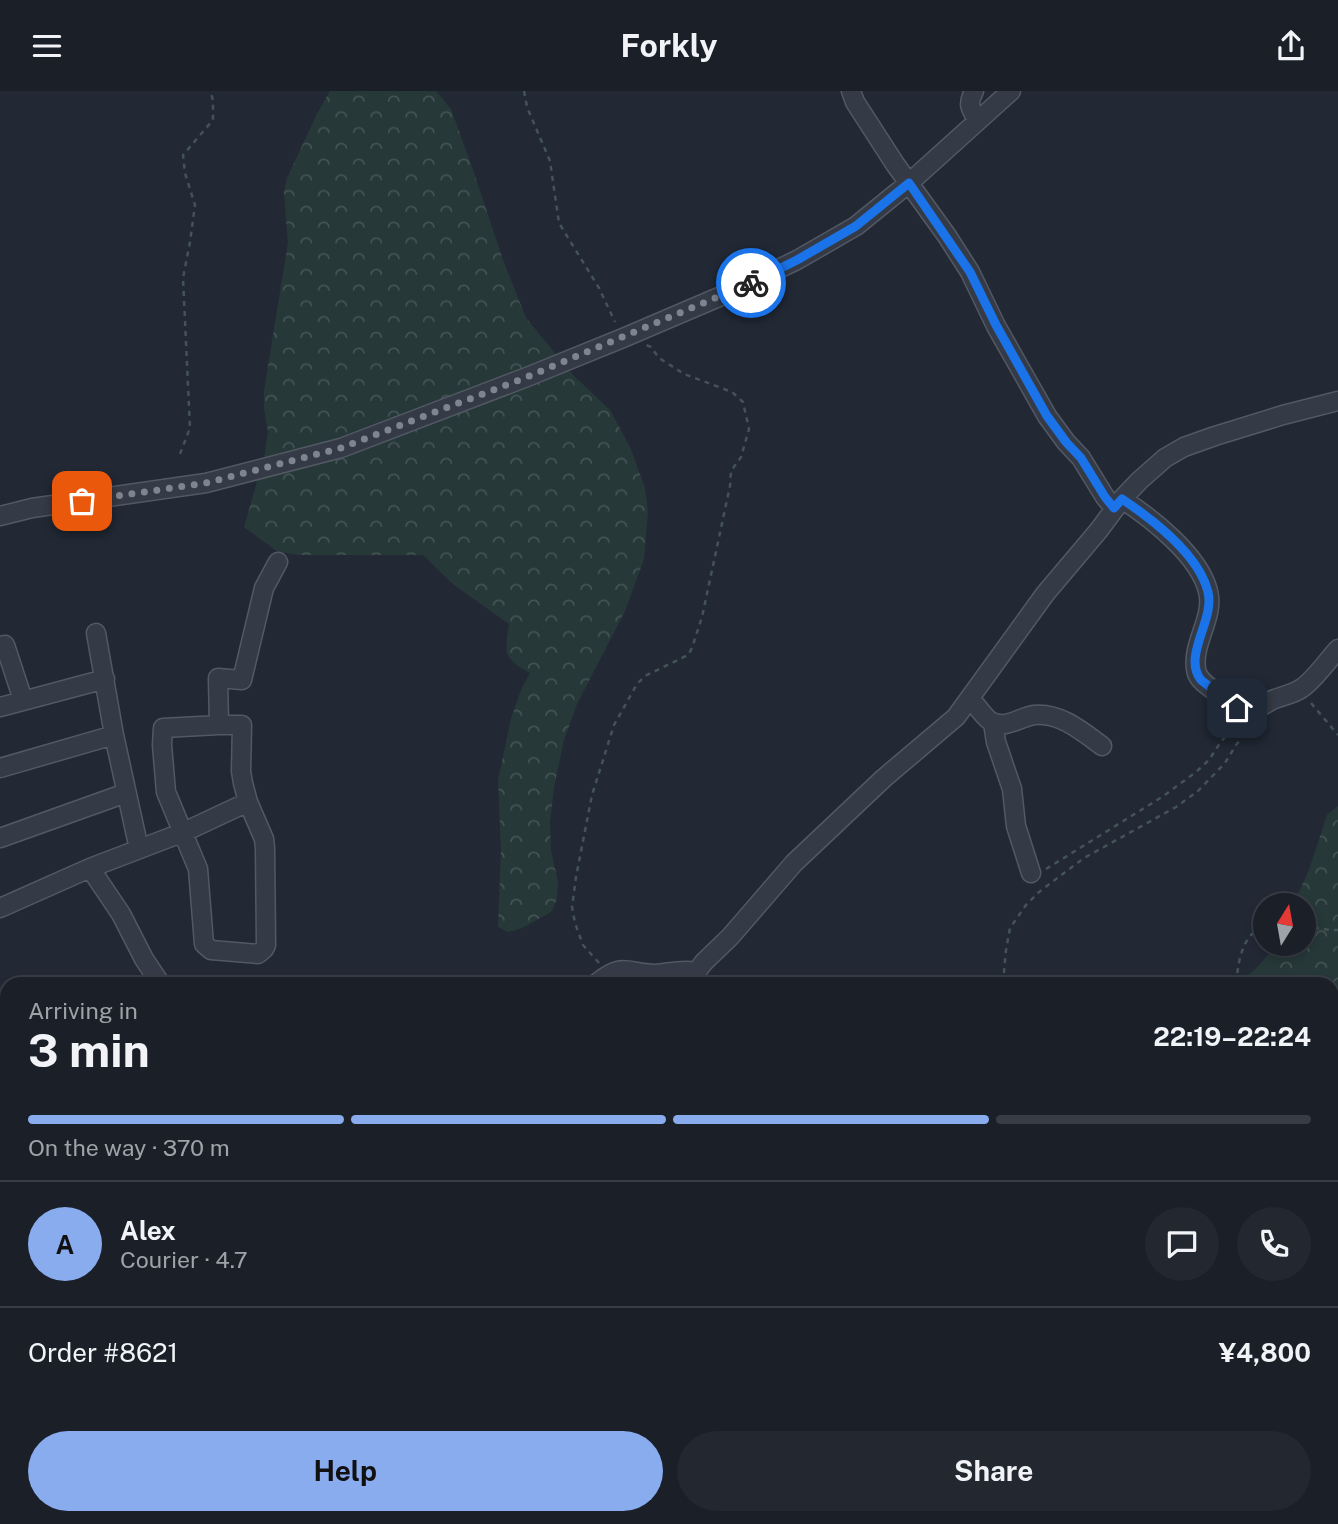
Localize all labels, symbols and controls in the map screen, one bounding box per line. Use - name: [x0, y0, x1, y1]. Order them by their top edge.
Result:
- icon: menu: [28, 27, 66, 65]
- text: Forkly: [621, 27, 717, 64]
- icon: share: [1272, 27, 1310, 65]
- courier: [716, 248, 786, 318]
- icon: bike: [732, 264, 770, 302]
- pin: [52, 471, 112, 531]
- icon: bag: [63, 482, 101, 520]
- pin: [1207, 678, 1267, 738]
- icon: home: [1218, 689, 1256, 727]
- north arrow: [1253, 893, 1316, 955]
- map controls: [1253, 893, 1316, 956]
- text: Arriving in: [28, 997, 138, 1024]
- text: 22:19–22:24: [1153, 1021, 1311, 1052]
- text: 3 min: [28, 1023, 150, 1077]
- text: On the way · 370 m: [28, 1134, 230, 1161]
- button: chat: [1145, 1207, 1219, 1281]
- button: phone: [1237, 1207, 1311, 1281]
- text: Alex: [120, 1215, 176, 1246]
- text: A: [56, 1229, 74, 1260]
- text: Courier · 4.7: [120, 1246, 248, 1273]
- text: Order #8621: [28, 1337, 178, 1368]
- text: ¥4,800: [1219, 1337, 1311, 1368]
- button: Help: [28, 1431, 663, 1511]
- button: Share: [677, 1431, 1311, 1511]

